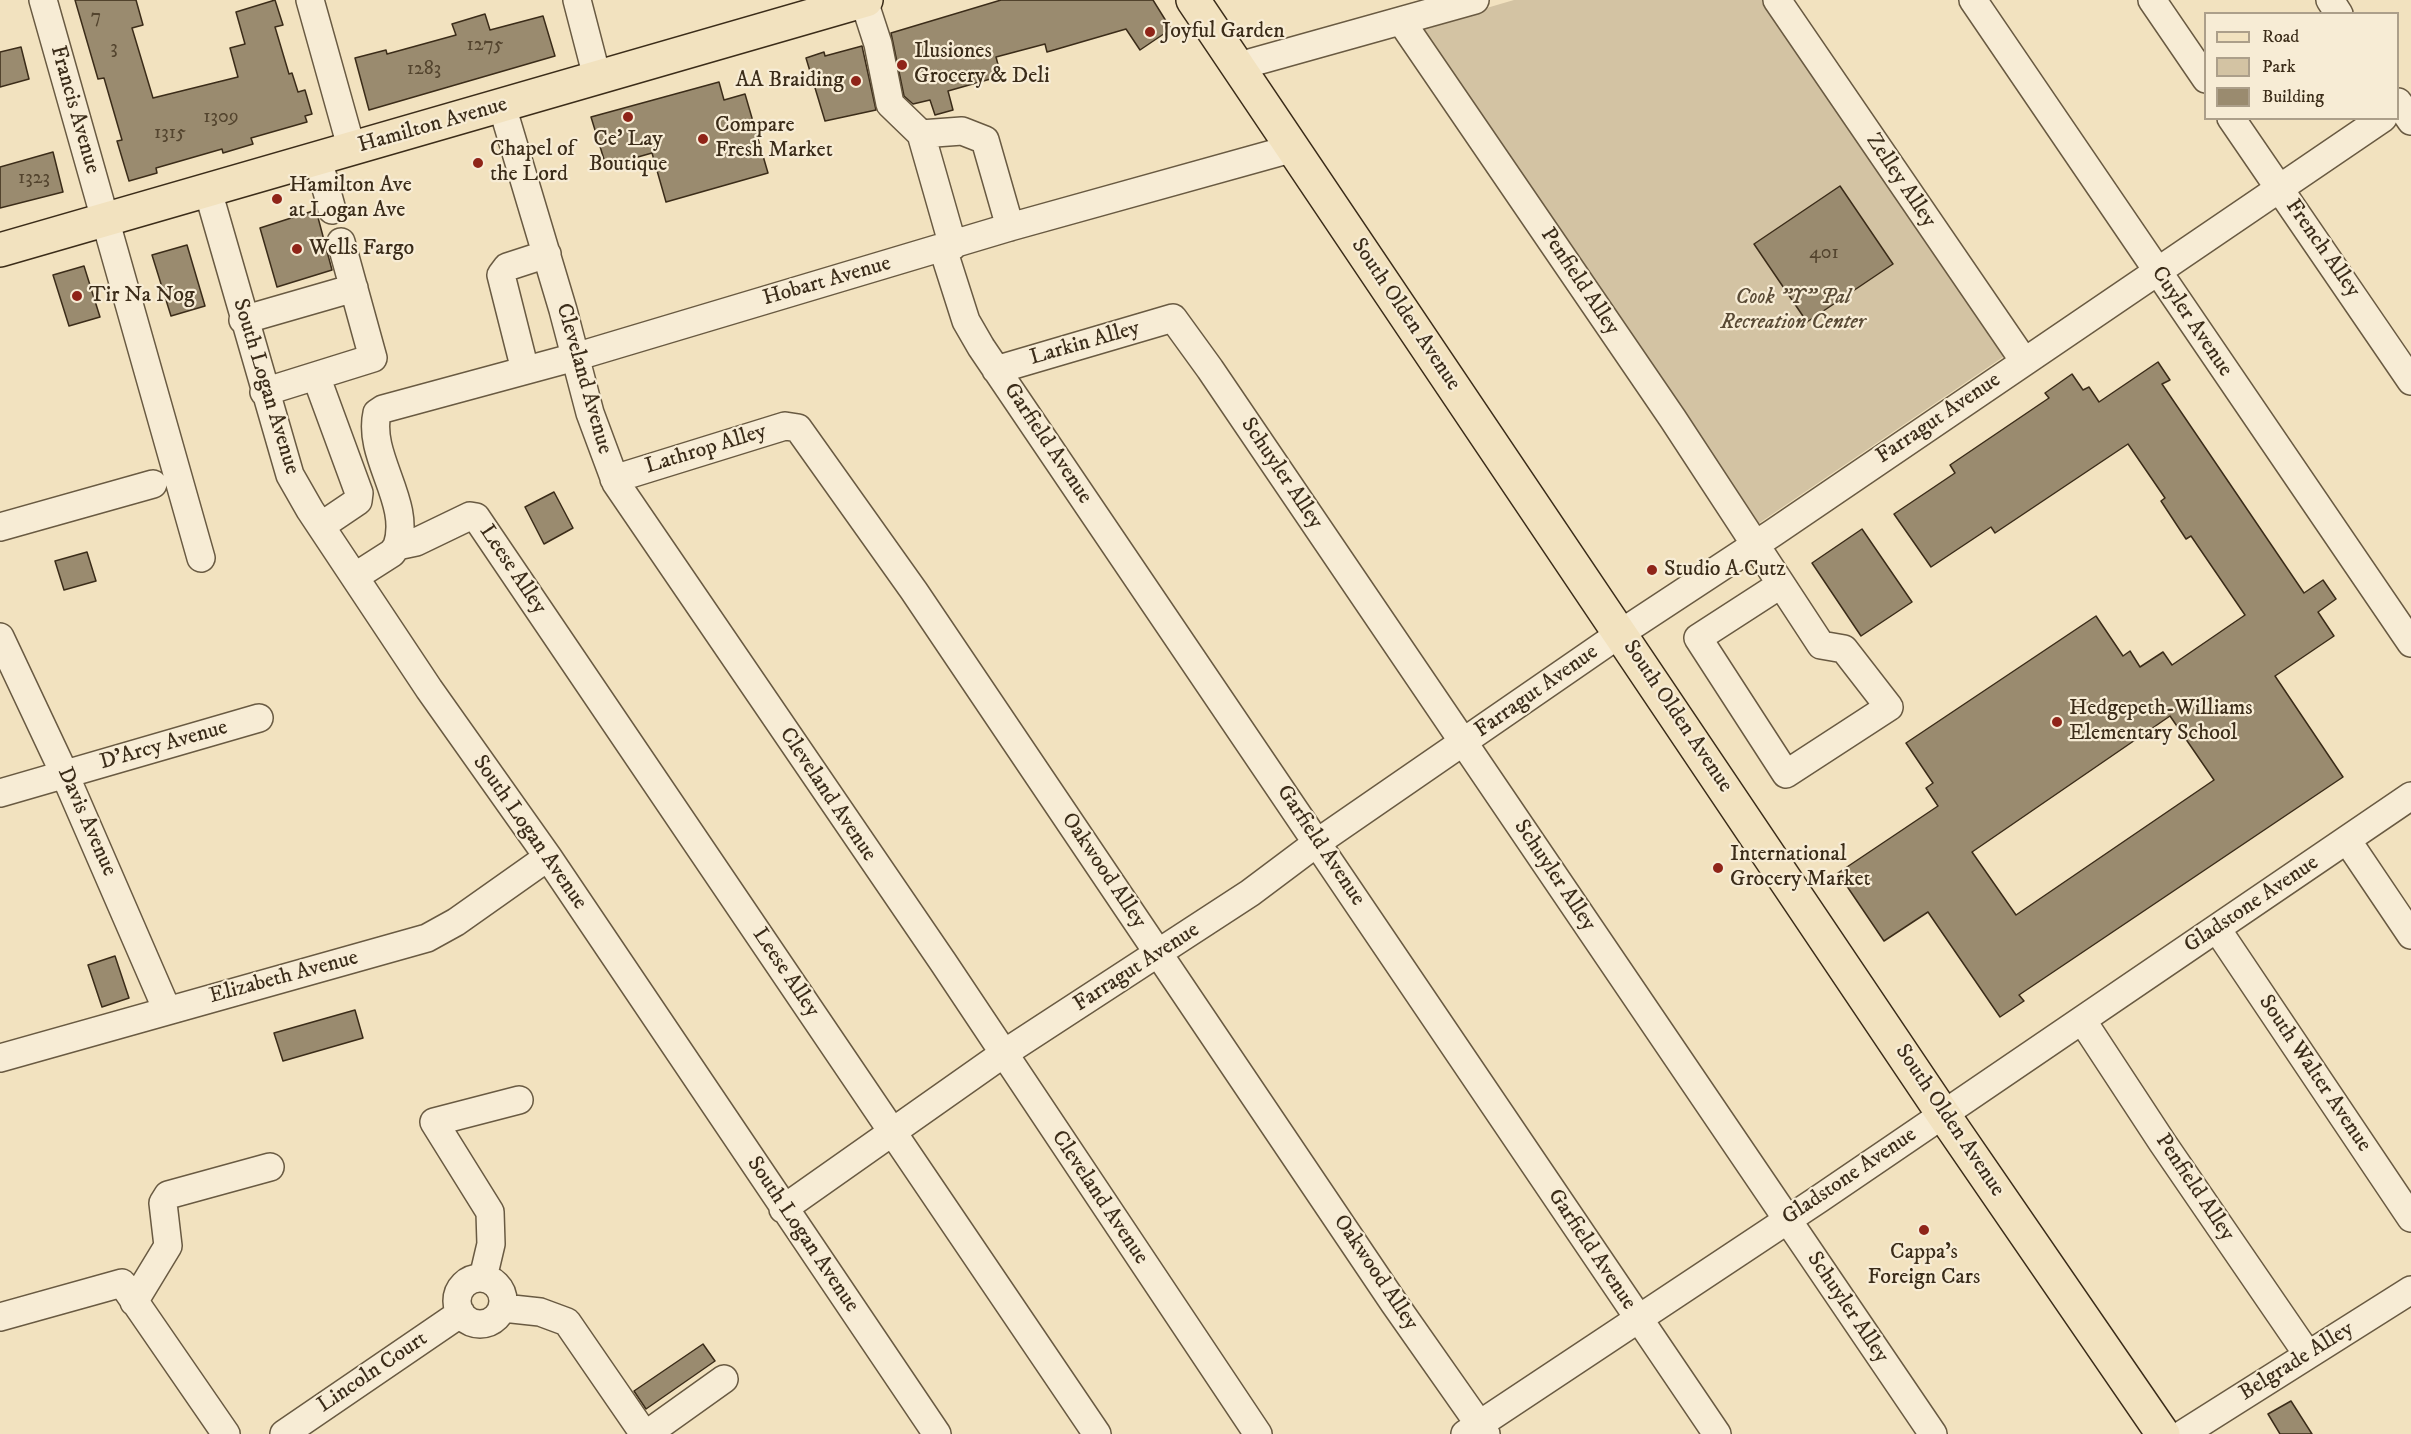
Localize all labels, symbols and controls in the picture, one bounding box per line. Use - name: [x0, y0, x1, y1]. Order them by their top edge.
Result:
- house number: 7: [91, 6, 101, 30]
- legend: [2204, 12, 2399, 120]
- place label: Joyful Garden: [1162, 19, 1285, 45]
- marker: Joyful Garden: [1143, 25, 1157, 39]
- text: Road: [2262, 26, 2299, 48]
- house number: 1275: [466, 34, 504, 58]
- house number: 3: [110, 37, 118, 61]
- place label: Ilusiones Grocery & Deli: [914, 39, 1050, 90]
- street label: Francis Avenue: [43, 43, 105, 177]
- text: Park: [2262, 56, 2296, 78]
- house number: 1283: [407, 58, 441, 82]
- marker: Ilusiones Grocery & Deli: [895, 58, 909, 72]
- place label: AA Braiding: [735, 68, 844, 94]
- marker: AA Braiding: [849, 74, 863, 88]
- text: Building: [2262, 86, 2324, 108]
- street label: Hamilton Avenue: [355, 92, 511, 160]
- house number: 1309: [203, 106, 239, 130]
- marker: Ce' Lay Boutique: [621, 110, 635, 124]
- place label: Compare Fresh Market: [715, 113, 833, 164]
- house number: 1315: [154, 122, 186, 146]
- place label: Ce' Lay Boutique: [589, 127, 667, 178]
- street label: Zelley Alley: [1859, 129, 1941, 233]
- marker: Compare Fresh Market: [696, 132, 710, 146]
- place label: Chapel of the Lord: [490, 137, 575, 188]
- marker: Chapel of the Lord: [471, 156, 485, 170]
- house number: 1323: [18, 167, 50, 191]
- place label: Hamilton Ave at Logan Ave: [289, 173, 412, 224]
- marker: Hamilton Ave at Logan Ave: [270, 192, 284, 206]
- street label: French Alley: [2279, 195, 2365, 303]
- street label: Penfield Alley: [1534, 223, 1624, 341]
- street label: South Olden Avenue: [1344, 234, 1466, 396]
- place label: Wells Fargo: [309, 236, 414, 262]
- marker: Wells Fargo: [290, 242, 304, 256]
- house number: 401: [1809, 242, 1839, 266]
- street label: Hobart Avenue: [760, 251, 894, 313]
- street label: Cuyler Avenue: [2144, 262, 2238, 382]
- place label: Tir Na Nog: [89, 283, 195, 309]
- park label: Cook "Y" Pal Recreation Center: [1720, 285, 1866, 336]
- marker: Tir Na Nog: [70, 289, 84, 303]
- street label: South Logan Avenue: [226, 296, 304, 478]
- street label: Cleveland Avenue: [549, 301, 617, 457]
- street label: Larkin Alley: [1027, 316, 1143, 372]
- street label: Farragut Avenue: [1872, 368, 2006, 470]
- street label: Garfield Avenue: [997, 379, 1097, 509]
- street label: Schuyler Alley: [1234, 413, 1328, 535]
- street label: Lathrop Alley: [642, 419, 770, 481]
- street label: Leese Alley: [473, 520, 551, 620]
- place label: Studio A Cutz: [1664, 557, 1786, 583]
- marker: Studio A Cutz: [1645, 563, 1659, 577]
- street label: South Olden Avenue: [1616, 636, 1738, 798]
- street label: Farragut Avenue: [1470, 640, 1604, 744]
- place label: Hedgepeth-Williams Elementary School: [2069, 696, 2253, 748]
- street label: D'Arcy Avenue: [97, 715, 231, 777]
- marker: Hedgepeth-Williams Elementary School: [2050, 715, 2064, 729]
- street label: Cleveland Avenue: [773, 723, 881, 867]
- street label: South Logan Avenue: [466, 751, 592, 915]
- street label: Davis Avenue: [50, 763, 122, 881]
- street label: Garfield Avenue: [1270, 781, 1370, 911]
- street label: Oakwood Alley: [1055, 808, 1151, 934]
- street label: Schuyler Alley: [1507, 815, 1601, 937]
- place label: International Grocery Market: [1730, 842, 1871, 894]
- street label: Gladstone Avenue: [2180, 850, 2324, 960]
- marker: International Grocery Market: [1711, 861, 1725, 875]
- street label: Farragut Avenue: [1069, 918, 1205, 1018]
- street label: Leese Alley: [746, 923, 824, 1023]
- street label: Elizabeth Avenue: [207, 945, 361, 1011]
- street label: South Walter Avenue: [2252, 991, 2376, 1157]
- street label: South Olden Avenue: [1888, 1040, 2010, 1202]
- street label: Gladstone Avenue: [1778, 1122, 1922, 1232]
- street label: Cleveland Avenue: [1045, 1126, 1153, 1270]
- street label: Penfield Alley: [2149, 1129, 2239, 1247]
- street label: South Logan Avenue: [740, 1152, 864, 1318]
- street label: Garfield Avenue: [1541, 1185, 1641, 1315]
- street label: Oakwood Alley: [1327, 1210, 1423, 1336]
- marker: Cappa's Foreign Cars: [1917, 1223, 1931, 1237]
- place label: Cappa's Foreign Cars: [1868, 1240, 1980, 1292]
- street label: Schuyler Alley: [1800, 1247, 1894, 1369]
- street label: Belgrade Alley: [2235, 1317, 2359, 1407]
- street label: Lincoln Court: [313, 1327, 433, 1419]

